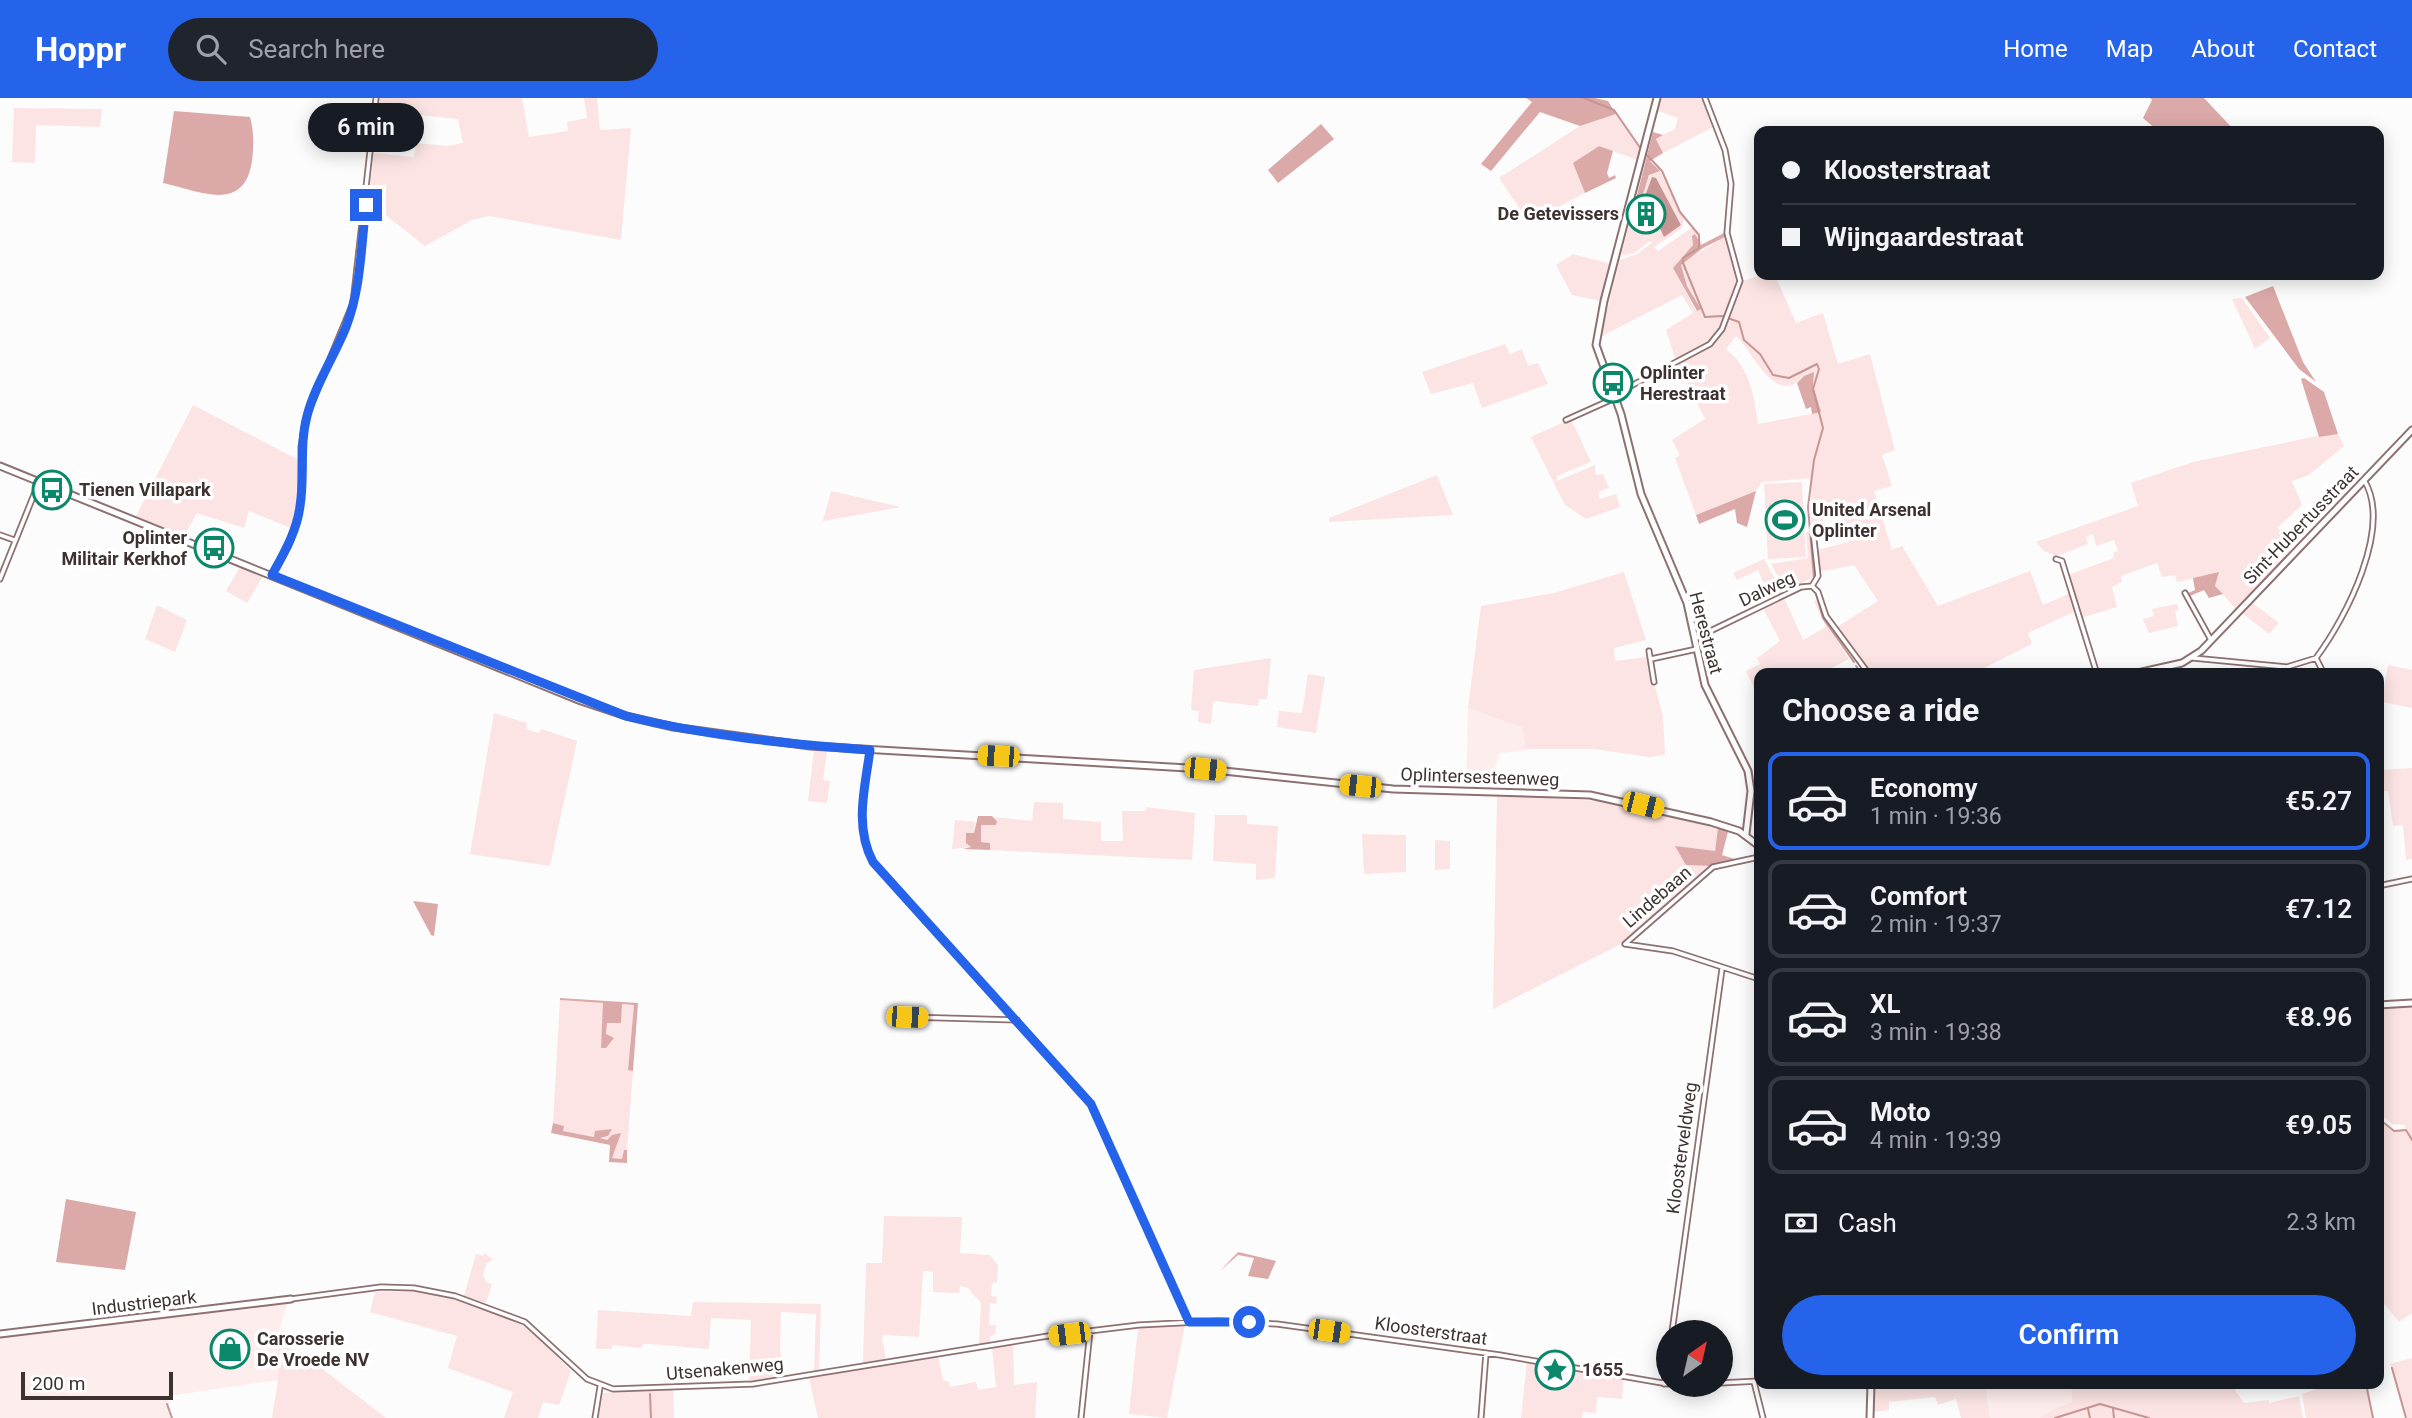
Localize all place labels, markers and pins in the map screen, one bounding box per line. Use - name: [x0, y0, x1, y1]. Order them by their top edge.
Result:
- building icon: De Getevissers: [1625, 193, 1667, 235]
- place label: De Getevissers: [1497, 203, 1619, 224]
- bus stop icon: Oplinter Herestraat: [1592, 362, 1634, 404]
- place label: Oplinter Herestraat: [1640, 362, 1726, 404]
- bus stop icon: Tienen Villapark: [31, 469, 73, 511]
- place label: Tienen Villapark: [79, 479, 211, 500]
- sports icon: United Arsenal Oplinter: [1764, 499, 1806, 541]
- place label: United Arsenal Oplinter: [1812, 499, 1931, 541]
- place label: Oplinter Militair Kerkhof: [62, 527, 188, 569]
- bus stop icon: Oplinter Militair Kerkhof: [193, 527, 235, 569]
- shop icon: Carosserie De Vroede NV: [209, 1328, 251, 1370]
- place label: Carosserie De Vroede NV: [257, 1328, 370, 1370]
- place icon: 1655: [1534, 1349, 1576, 1391]
- place label: 1655: [1582, 1359, 1623, 1380]

